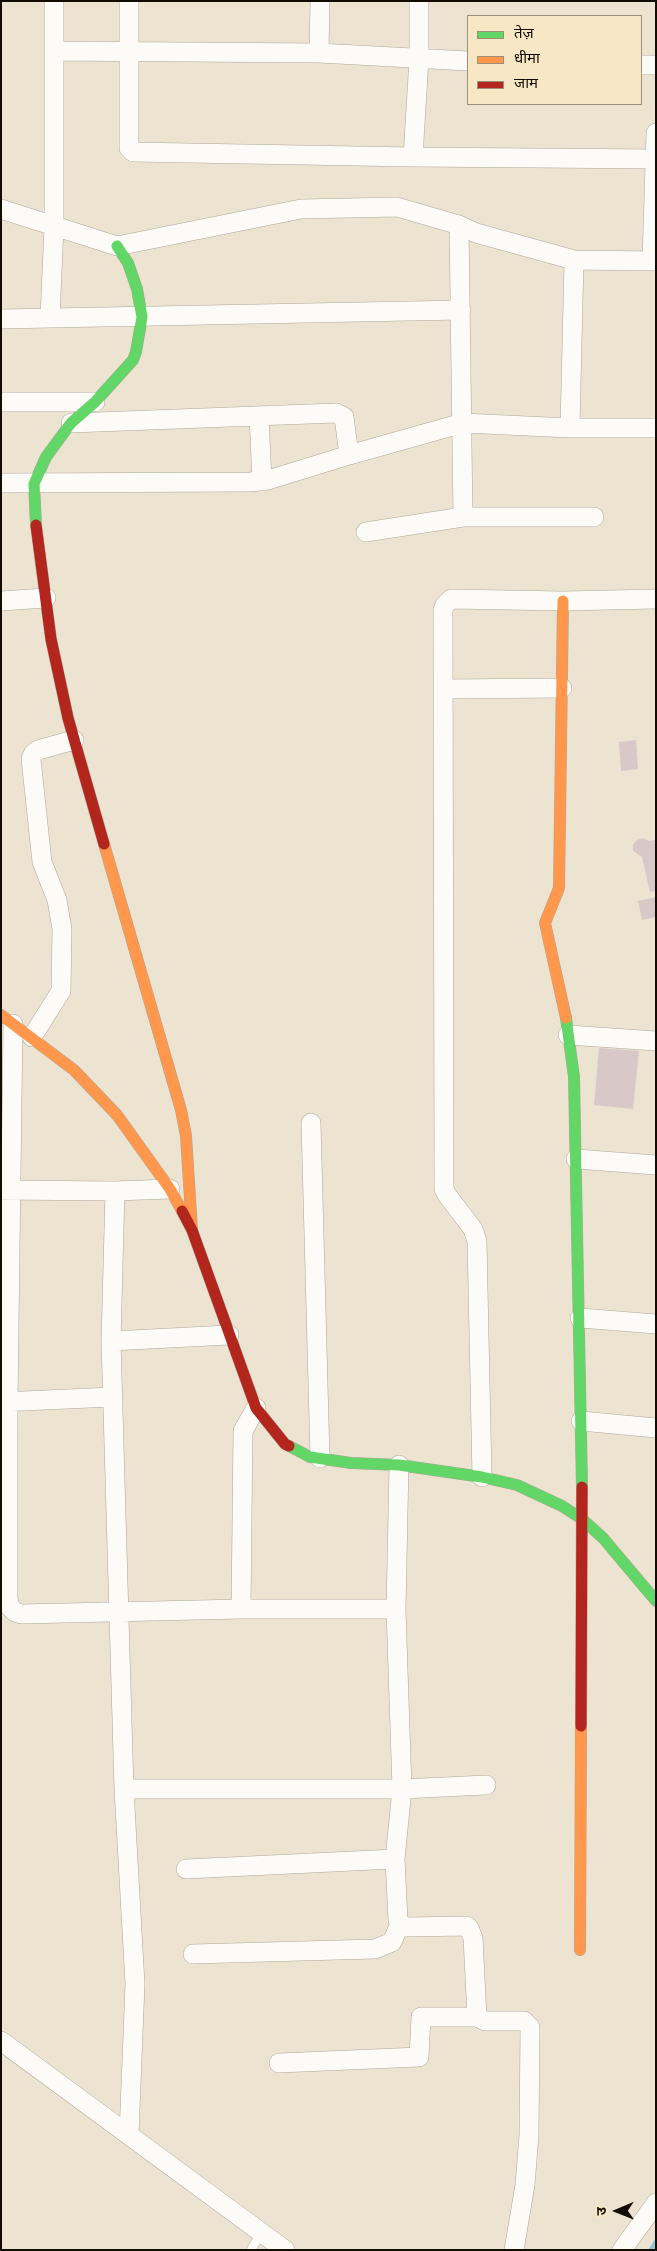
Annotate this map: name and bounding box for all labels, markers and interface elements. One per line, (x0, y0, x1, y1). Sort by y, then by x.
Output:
legend (467, 15, 642, 105)
text: तेज़ (514, 25, 534, 41)
text: धीमा (514, 50, 540, 66)
text: जाम (514, 75, 538, 91)
north arrow (592, 2186, 642, 2236)
text: उ (594, 2207, 609, 2216)

